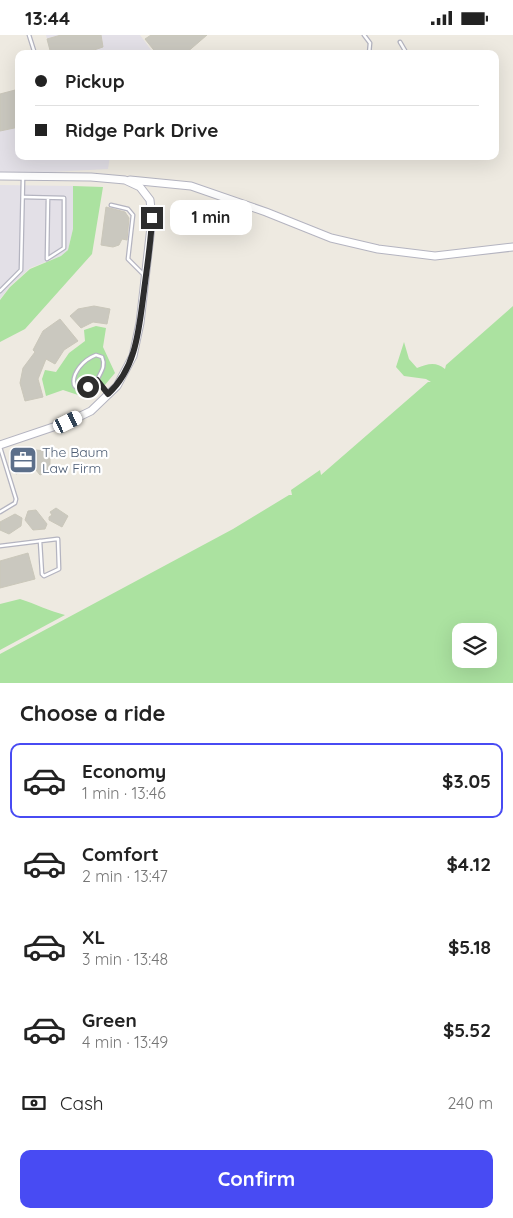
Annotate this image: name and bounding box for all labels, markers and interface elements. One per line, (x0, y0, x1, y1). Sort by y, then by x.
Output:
text: 13:44 (25, 6, 70, 30)
text: Pickup (65, 69, 125, 93)
text: Ridge Park Drive (65, 118, 219, 142)
callout: 1 min (170, 201, 252, 235)
route end (141, 207, 163, 229)
text: 1 min (192, 207, 230, 227)
route start (77, 376, 99, 398)
car (51, 409, 84, 435)
place label: The Baum Law Firm (42, 443, 108, 477)
office icon: The Baum Law Firm (8, 445, 38, 475)
map controls (452, 623, 497, 668)
button: layers (452, 623, 497, 668)
text: Choose a ride (20, 699, 165, 727)
icon: car (22, 758, 67, 803)
text: Economy (82, 759, 166, 783)
text: $3.05 (442, 769, 491, 793)
text: 1 min · 13:46 (82, 783, 166, 803)
icon: car (22, 841, 67, 886)
text: Comfort (82, 842, 159, 866)
text: $4.12 (447, 852, 491, 876)
text: 2 min · 13:47 (82, 866, 168, 886)
icon: car (22, 924, 67, 969)
text: XL (82, 925, 105, 949)
text: $5.18 (448, 935, 491, 959)
text: 3 min · 13:48 (82, 949, 168, 969)
icon: car (22, 1007, 67, 1052)
text: Green (82, 1008, 137, 1032)
text: $5.52 (443, 1018, 491, 1042)
text: 4 min · 13:49 (82, 1032, 168, 1052)
icon: cash (20, 1089, 48, 1117)
text: Cash (60, 1091, 104, 1115)
text: 240 m (447, 1093, 493, 1113)
button: Confirm (20, 1150, 493, 1208)

